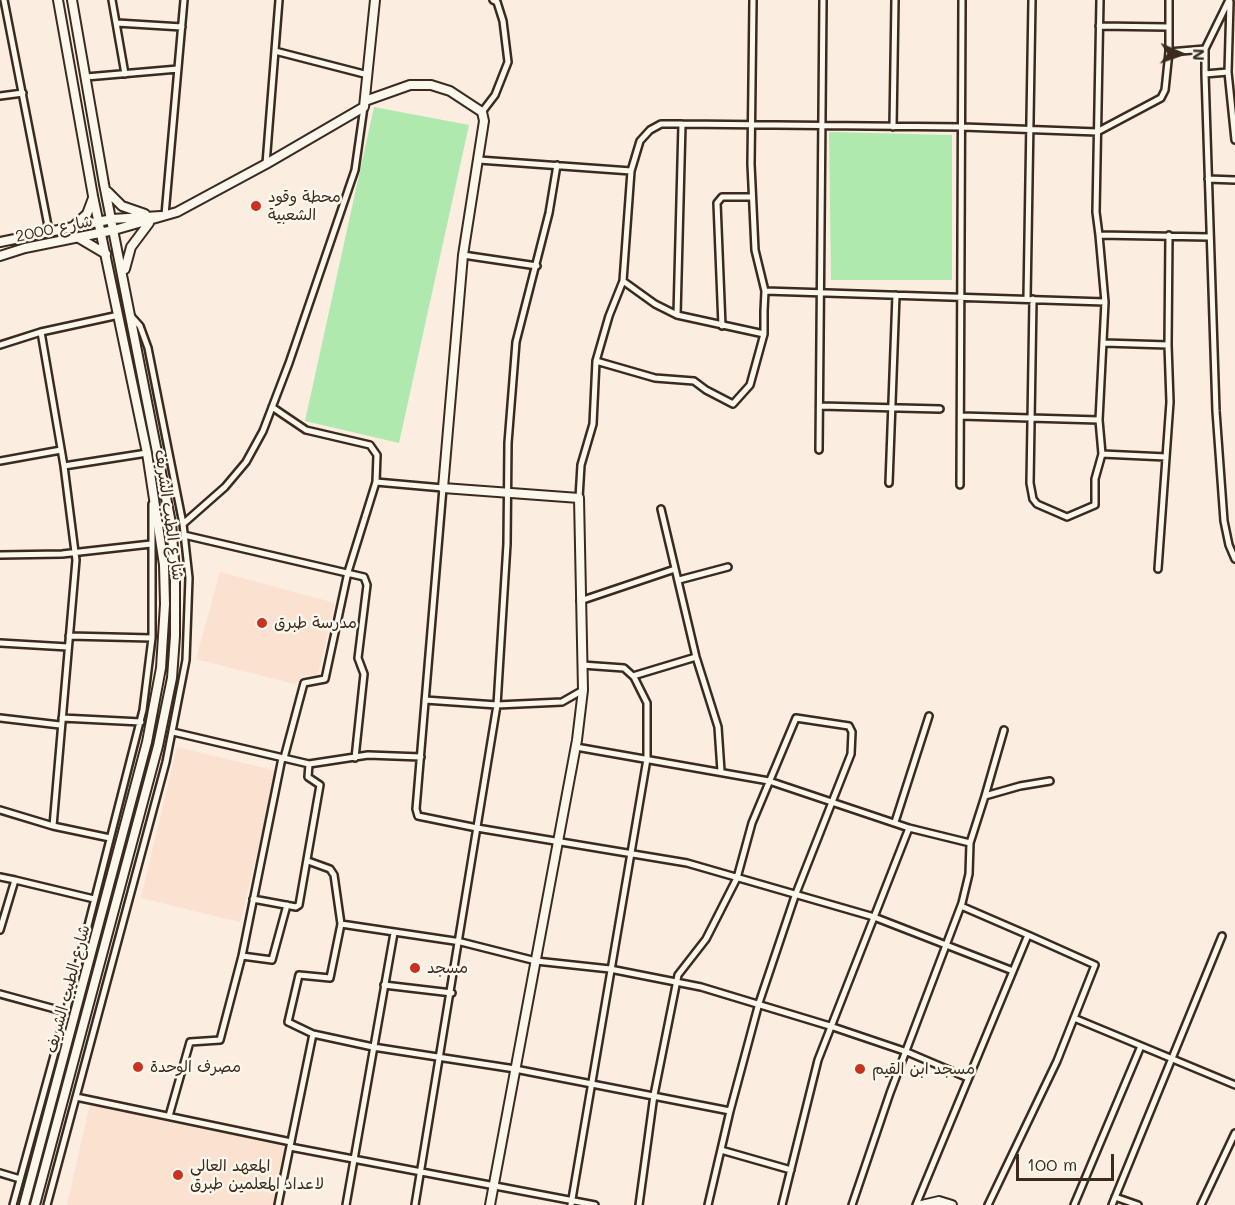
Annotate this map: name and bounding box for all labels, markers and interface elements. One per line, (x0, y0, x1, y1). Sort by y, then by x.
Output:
north arrow (1151, 24, 1211, 84)
text: N (1189, 48, 1210, 61)
place label: محطة وقود الشعبية (268, 187, 341, 225)
marker: محطة وقود الشعبية (249, 199, 263, 213)
street label: شارع 2000 (14, 211, 94, 247)
street label: شارع الطيب الشريف (150, 448, 188, 582)
place label: مدرسة طبرق (274, 613, 357, 633)
marker: مدرسة طبرق (255, 616, 269, 630)
street label: شارع الطيب الشريف (42, 923, 94, 1055)
place label: مسجد (427, 958, 468, 978)
marker: مسجد (408, 961, 422, 975)
place label: مصرف الوحدة (150, 1057, 241, 1077)
place label: مسجد ابن القيم (872, 1059, 975, 1079)
marker: مصرف الوحدة (131, 1060, 145, 1074)
marker: مسجد ابن القيم (853, 1062, 867, 1076)
scale bar (1019, 1142, 1116, 1180)
text: 100 m (1027, 1152, 1077, 1176)
place label: المعهد العالي لاعداد المعلمين طبرق (190, 1156, 324, 1194)
marker: المعهد العالي لاعداد المعلمين طبرق (171, 1168, 185, 1182)

